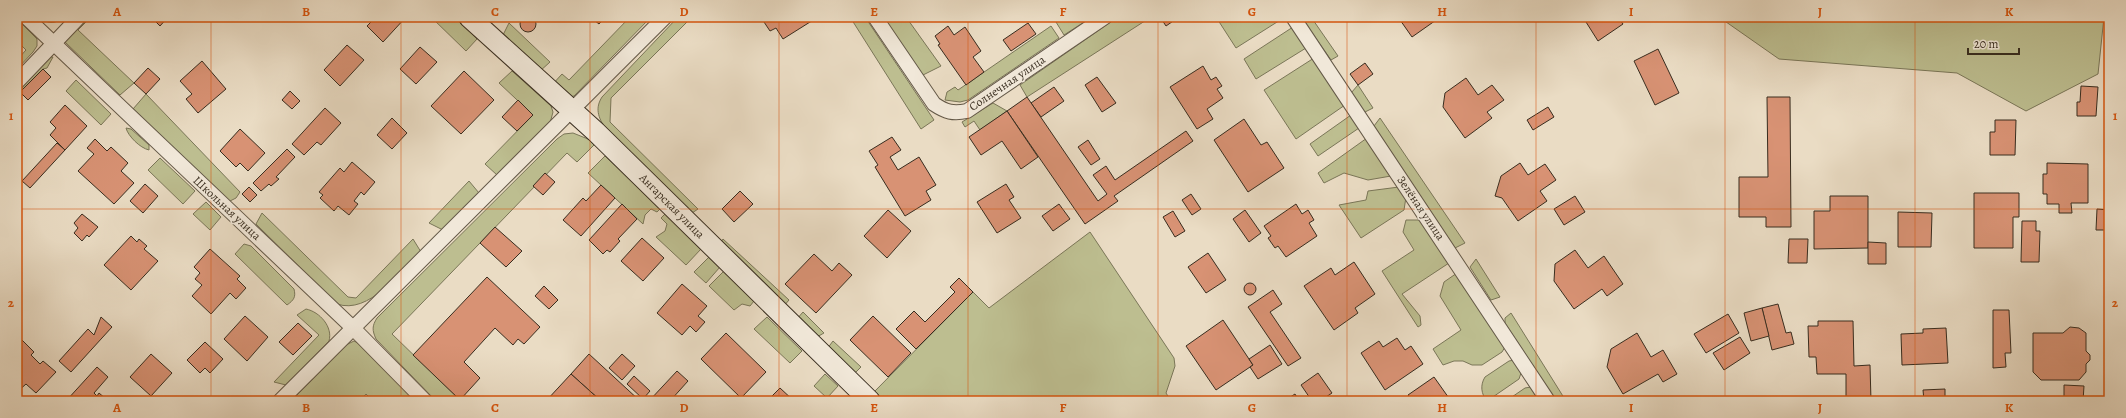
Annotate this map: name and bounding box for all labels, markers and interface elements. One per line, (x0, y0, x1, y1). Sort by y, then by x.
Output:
text: A (112, 3, 122, 20)
text: B (302, 3, 310, 20)
text: C (491, 3, 499, 20)
text: D (679, 3, 689, 20)
text: E (870, 3, 878, 20)
text: F (1060, 3, 1067, 20)
text: G (1248, 3, 1256, 20)
text: H (1437, 3, 1447, 20)
text: I (1629, 3, 1634, 20)
text: J (1818, 3, 1822, 20)
text: K (2005, 3, 2014, 20)
scale bar (1968, 30, 2019, 56)
text: 20 m (1974, 36, 1998, 52)
street label: Солнечная улица (966, 51, 1049, 114)
text: 1 (9, 107, 14, 124)
text: 1 (2113, 107, 2118, 124)
street label: Ангарская улица (635, 169, 708, 242)
street label: Школьная улица (190, 172, 265, 244)
street label: Зелёная улица (1394, 173, 1449, 244)
text: 2 (8, 294, 15, 311)
text: 2 (2112, 294, 2119, 311)
text: A (112, 399, 122, 416)
text: B (302, 399, 310, 416)
text: C (491, 399, 499, 416)
text: D (679, 399, 689, 416)
text: E (870, 399, 878, 416)
text: F (1060, 399, 1067, 416)
text: G (1248, 399, 1256, 416)
text: H (1437, 399, 1447, 416)
text: I (1629, 399, 1634, 416)
text: J (1818, 399, 1822, 416)
text: K (2005, 399, 2014, 416)

